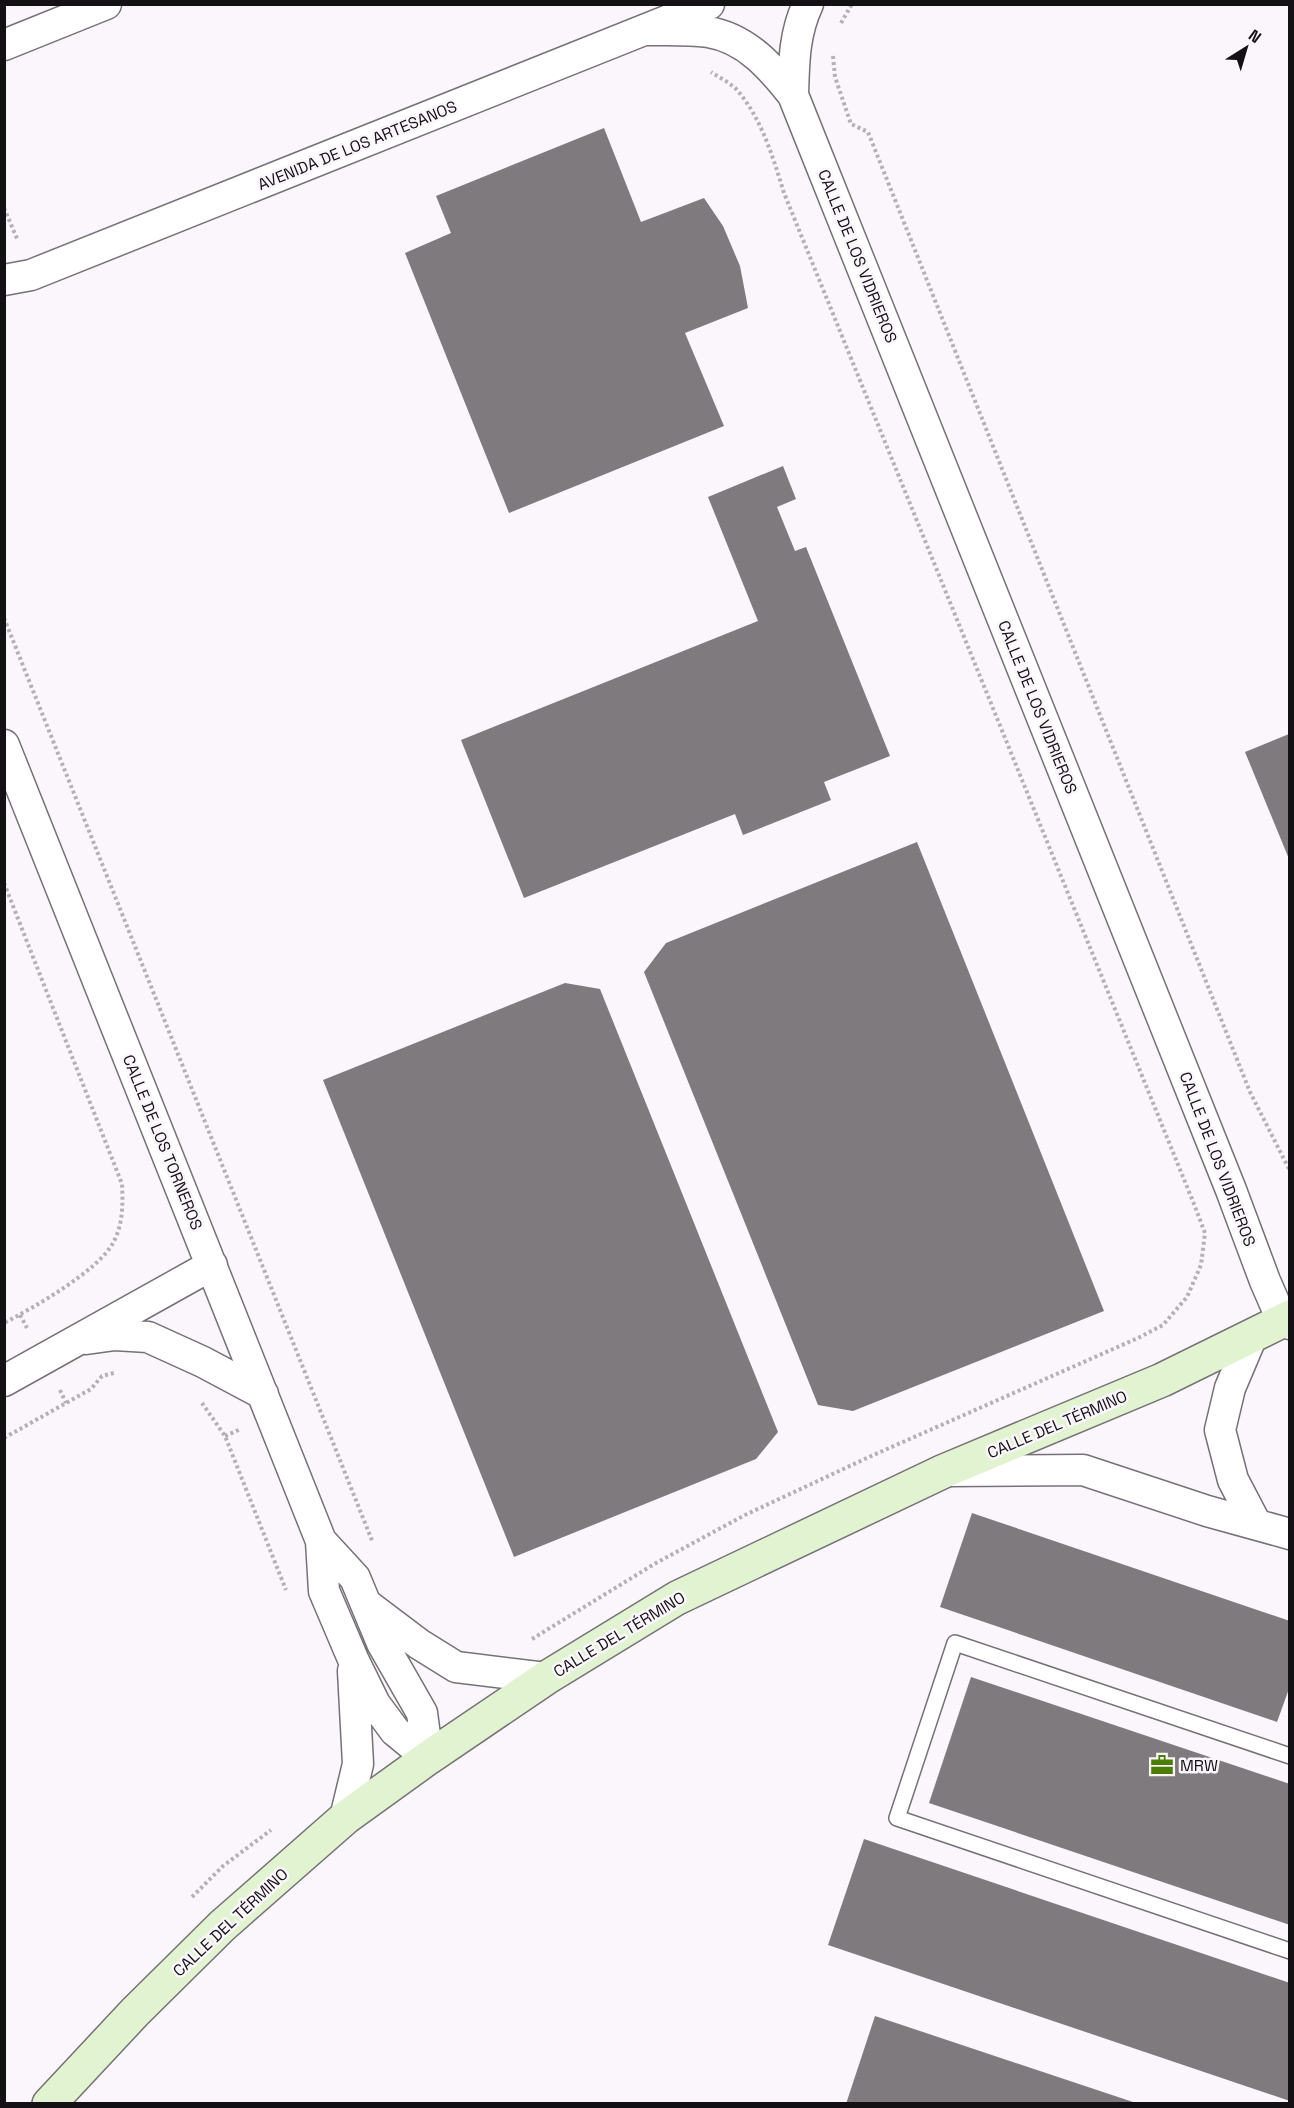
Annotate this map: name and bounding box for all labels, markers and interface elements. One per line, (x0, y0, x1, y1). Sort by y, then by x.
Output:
north arrow (1216, 18, 1276, 78)
text: N (1244, 25, 1265, 48)
street label: AVENIDA DE LOS ARTESANOS (254, 96, 460, 195)
street label: CALLE DE LOS VIDRIEROS (813, 166, 902, 346)
street label: CALLE DE LOS VIDRIEROS (993, 617, 1082, 797)
street label: CALLE DE LOS TORNEROS (118, 1051, 207, 1233)
street label: CALLE DE LOS VIDRIEROS (1175, 1069, 1261, 1250)
street label: CALLE DEL TÉRMINO (984, 1385, 1130, 1463)
street label: CALLE DEL TÉRMINO (550, 1587, 689, 1682)
office icon: MRW (1149, 1752, 1175, 1778)
place label: MRW (1180, 1755, 1218, 1776)
street label: CALLE DEL TÉRMINO (168, 1864, 292, 1981)

